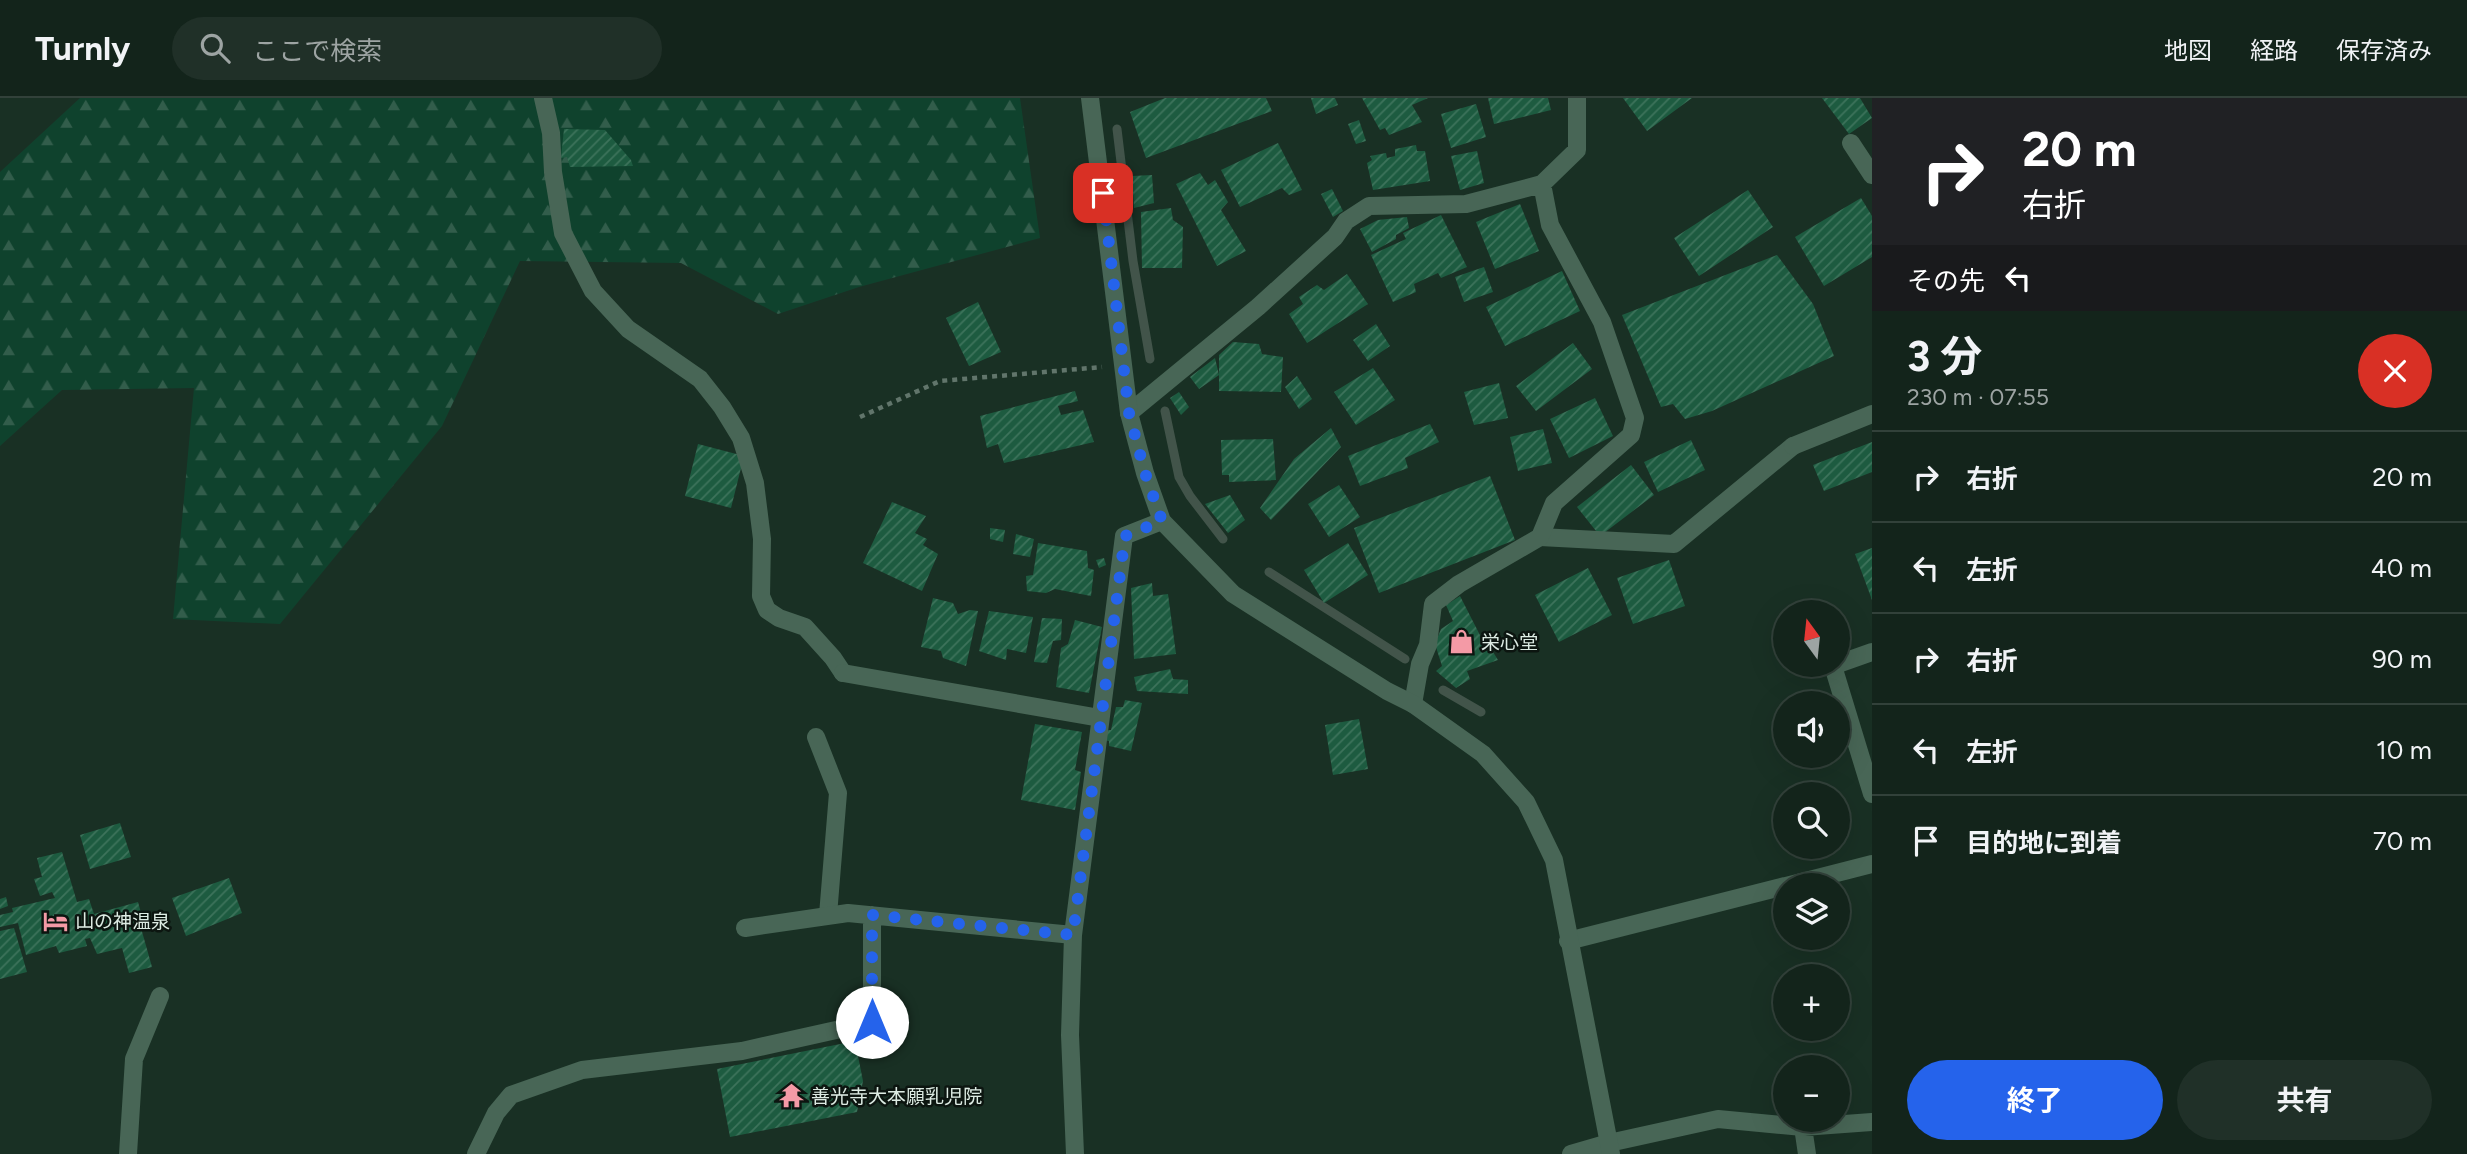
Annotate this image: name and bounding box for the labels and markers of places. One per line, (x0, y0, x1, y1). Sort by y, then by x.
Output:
pin (1073, 163, 1133, 223)
shop icon: 栄心堂 (1447, 628, 1475, 656)
place label: 栄心堂 (1481, 631, 1538, 654)
hotel icon: 山の神温泉 (41, 907, 69, 935)
place label: 山の神温泉 (75, 910, 170, 933)
temple icon: 善光寺大本願乳児院 (777, 1082, 805, 1110)
place label: 善光寺大本願乳児院 (811, 1085, 982, 1108)

